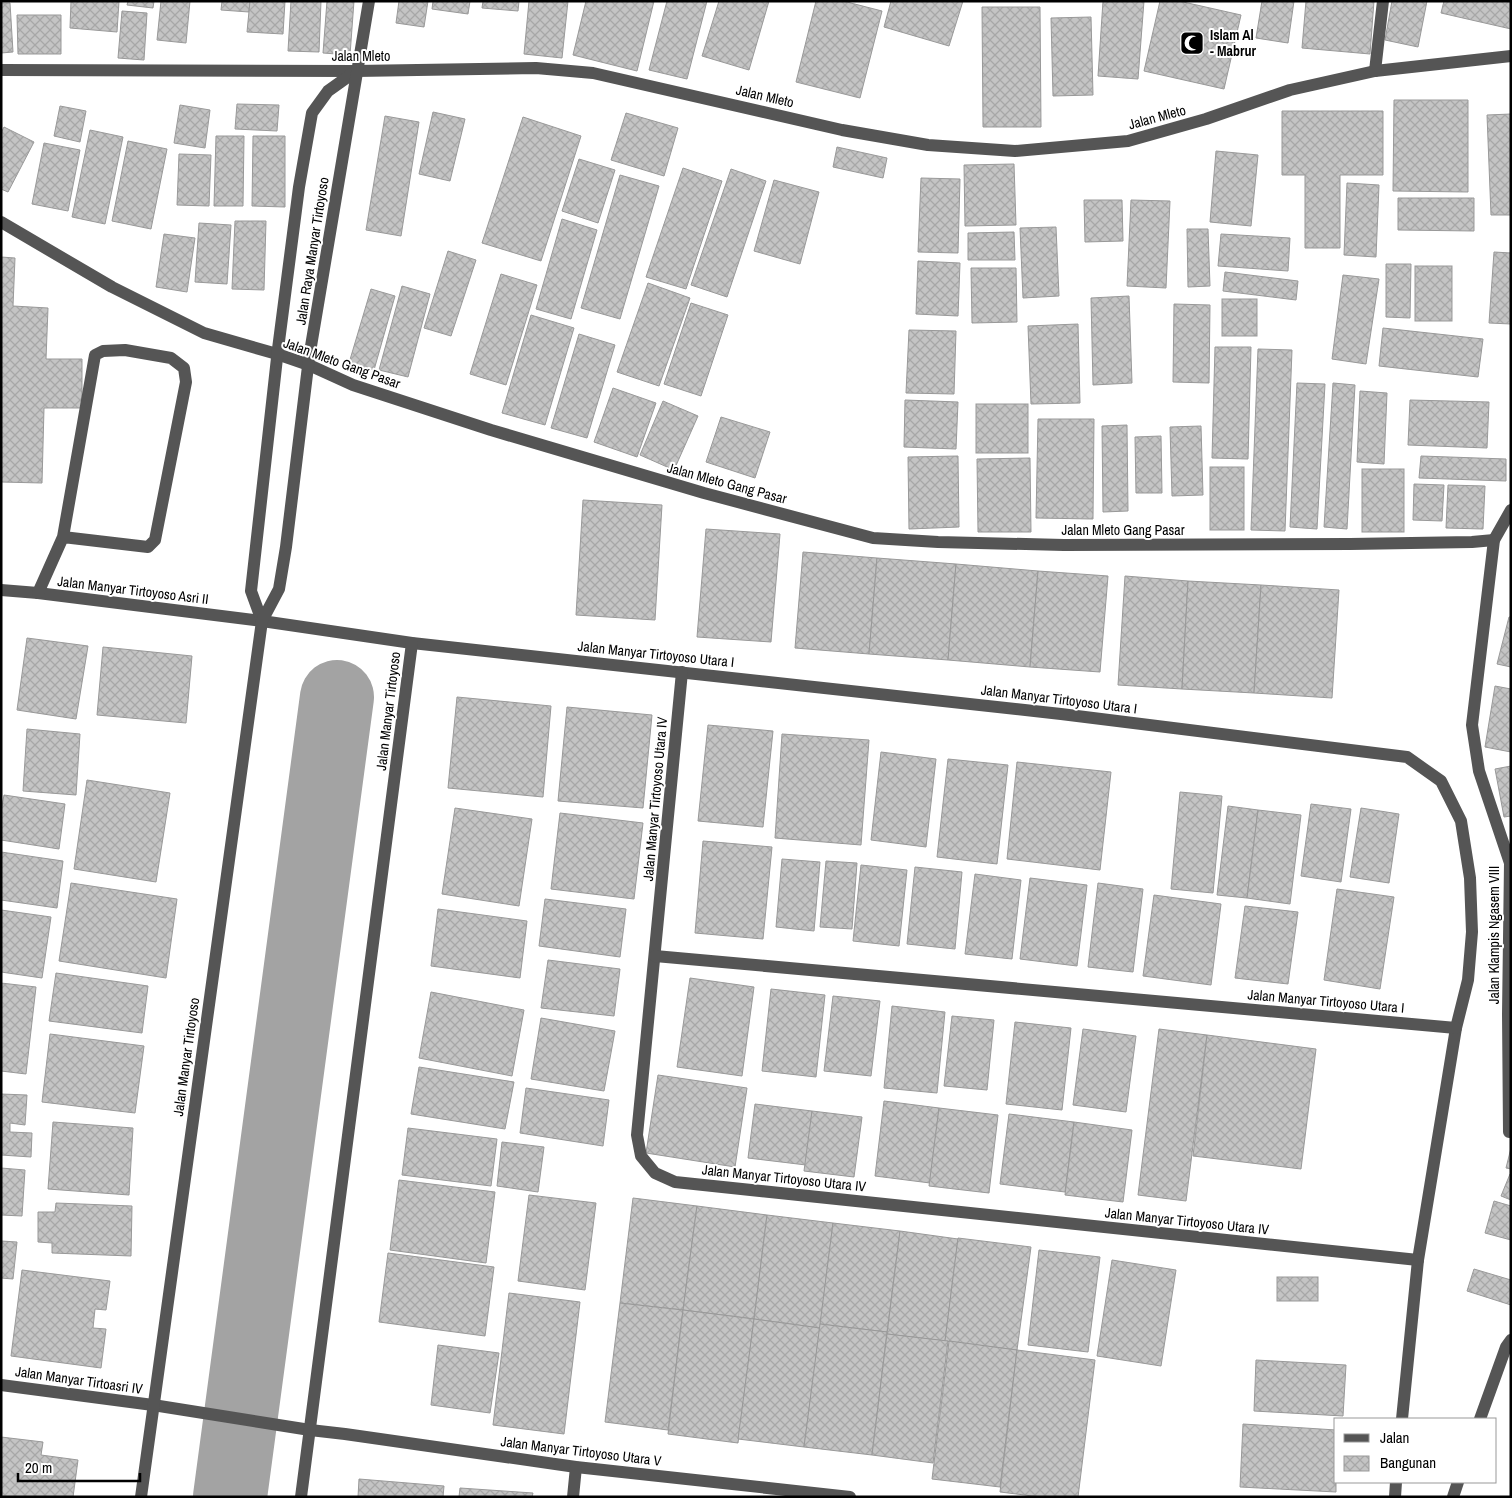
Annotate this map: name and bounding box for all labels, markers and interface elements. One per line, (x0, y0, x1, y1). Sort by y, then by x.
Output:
place label: Islam Al - Mabrur (1210, 26, 1256, 60)
mosque icon: Islam Al - Mabrur (1179, 30, 1205, 56)
street label: Jalan Mleto (332, 47, 390, 65)
street label: Jalan Mleto (734, 81, 796, 111)
street label: Jalan Mleto (1126, 101, 1188, 133)
street label: Jalan Raya Manyar Tirtoyoso (291, 176, 333, 326)
street label: Jalan Mleto Gang Pasar (281, 333, 403, 393)
street label: Jalan Mleto Gang Pasar (665, 458, 789, 508)
street label: Jalan Mleto Gang Pasar (1061, 521, 1185, 539)
street label: Jalan Manyar Tirtoyoso Asri II (56, 572, 210, 608)
street label: Jalan Manyar Tirtoyoso Utara I (577, 637, 735, 671)
street label: Jalan Manyar Tirtoyoso (372, 651, 404, 771)
street label: Jalan Manyar Tirtoyoso Utara I (980, 680, 1138, 718)
street label: Jalan Manyar Tirtoyoso Utara IV (639, 716, 671, 882)
street label: Jalan Klampis Ngasem VIII (1485, 866, 1503, 1004)
street label: Jalan Manyar Tirtoyoso Utara I (1247, 985, 1405, 1017)
street label: Jalan Manyar Tirtoyoso (169, 997, 203, 1117)
street label: Jalan Manyar Tirtoyoso Utara IV (701, 1160, 867, 1196)
street label: Jalan Manyar Tirtoyoso Utara IV (1104, 1203, 1270, 1239)
street label: Jalan Manyar Tirtoasri IV (14, 1362, 144, 1398)
legend (1334, 1418, 1497, 1483)
text: Jalan (1380, 1427, 1409, 1448)
street label: Jalan Manyar Tirtoyoso Utara V (500, 1432, 663, 1470)
scale bar (18, 1450, 140, 1482)
text: Bangunan (1380, 1452, 1436, 1473)
text: 20 m (25, 1457, 52, 1478)

